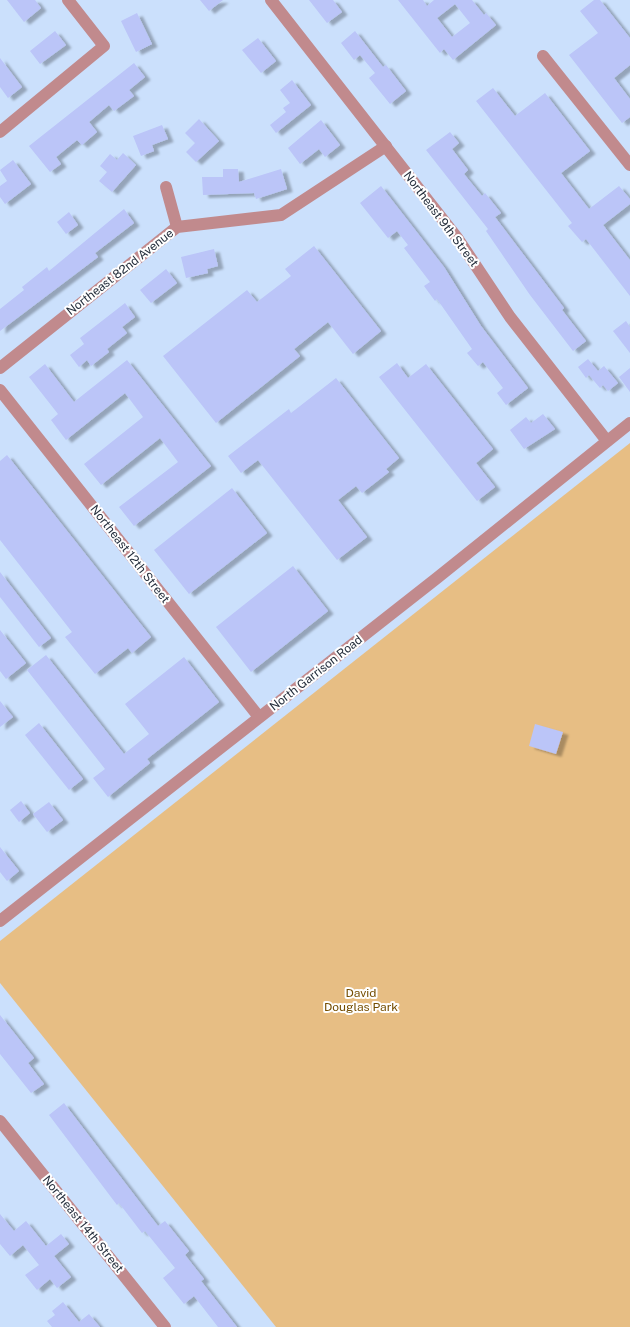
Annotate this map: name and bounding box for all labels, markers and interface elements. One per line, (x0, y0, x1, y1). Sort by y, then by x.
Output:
street label: Northeast 9th Street (401, 169, 482, 270)
street label: Northeast 82nd Avenue (64, 226, 176, 318)
street label: Northeast 12th Street (87, 502, 173, 606)
street label: North Garrison Road (267, 632, 365, 714)
park label: David Douglas Park (324, 986, 398, 1014)
street label: Northeast 14th Street (40, 1173, 127, 1276)

